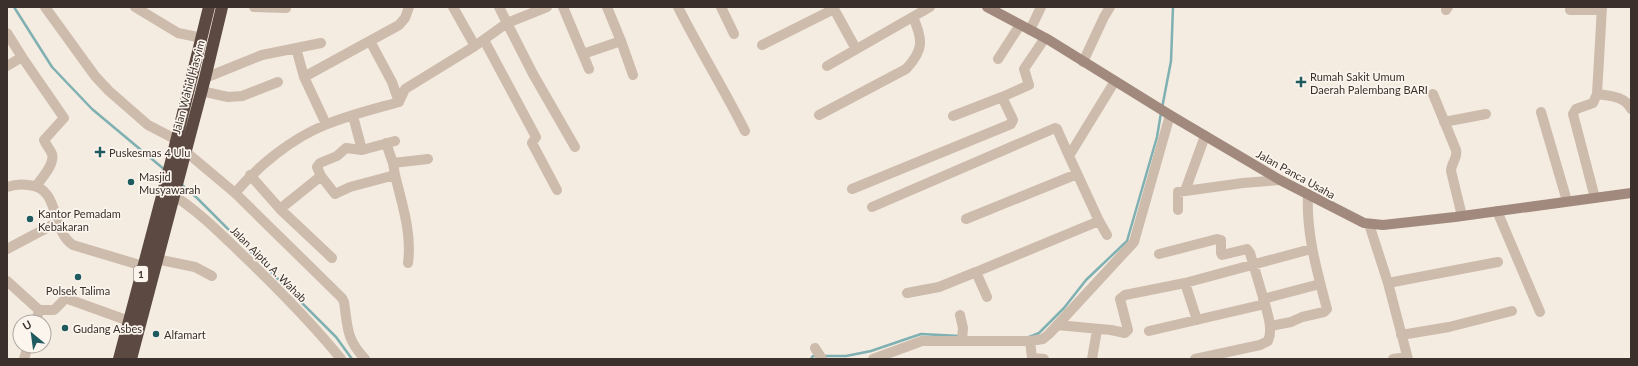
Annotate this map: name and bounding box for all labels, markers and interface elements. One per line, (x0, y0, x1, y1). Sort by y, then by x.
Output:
street label: Jalan Wahid Hasyim (169, 39, 207, 135)
place label: Rumah Sakit Umum Daerah Palembang BARI (1310, 70, 1428, 96)
marker: Rumah Sakit Umum Daerah Palembang BARI (1295, 76, 1307, 88)
marker: Puskesmas 4 Ulu (94, 146, 106, 158)
place label: Puskesmas 4 Ulu (109, 146, 190, 159)
street label: Jalan Panca Usaha (1254, 147, 1338, 201)
place label: Masjid Musyawarah (139, 170, 200, 196)
marker: Masjid Musyawarah (126, 177, 136, 187)
place label: Kantor Pemadam Kebakaran (38, 207, 121, 233)
marker: Kantor Pemadam Kebakaran (25, 214, 35, 224)
street label: Jalan Aiptu A. Wahab (228, 223, 310, 305)
road number: 1 (134, 266, 148, 282)
marker: Polsek Talima (73, 272, 83, 282)
place label: Polsek Talima (46, 284, 110, 297)
north arrow (12, 314, 52, 354)
text: U (20, 317, 34, 332)
place label: Gudang Asbes (73, 322, 142, 335)
marker: Gudang Asbes (60, 323, 70, 333)
place label: Alfamart (164, 328, 206, 341)
marker: Alfamart (151, 329, 161, 339)

